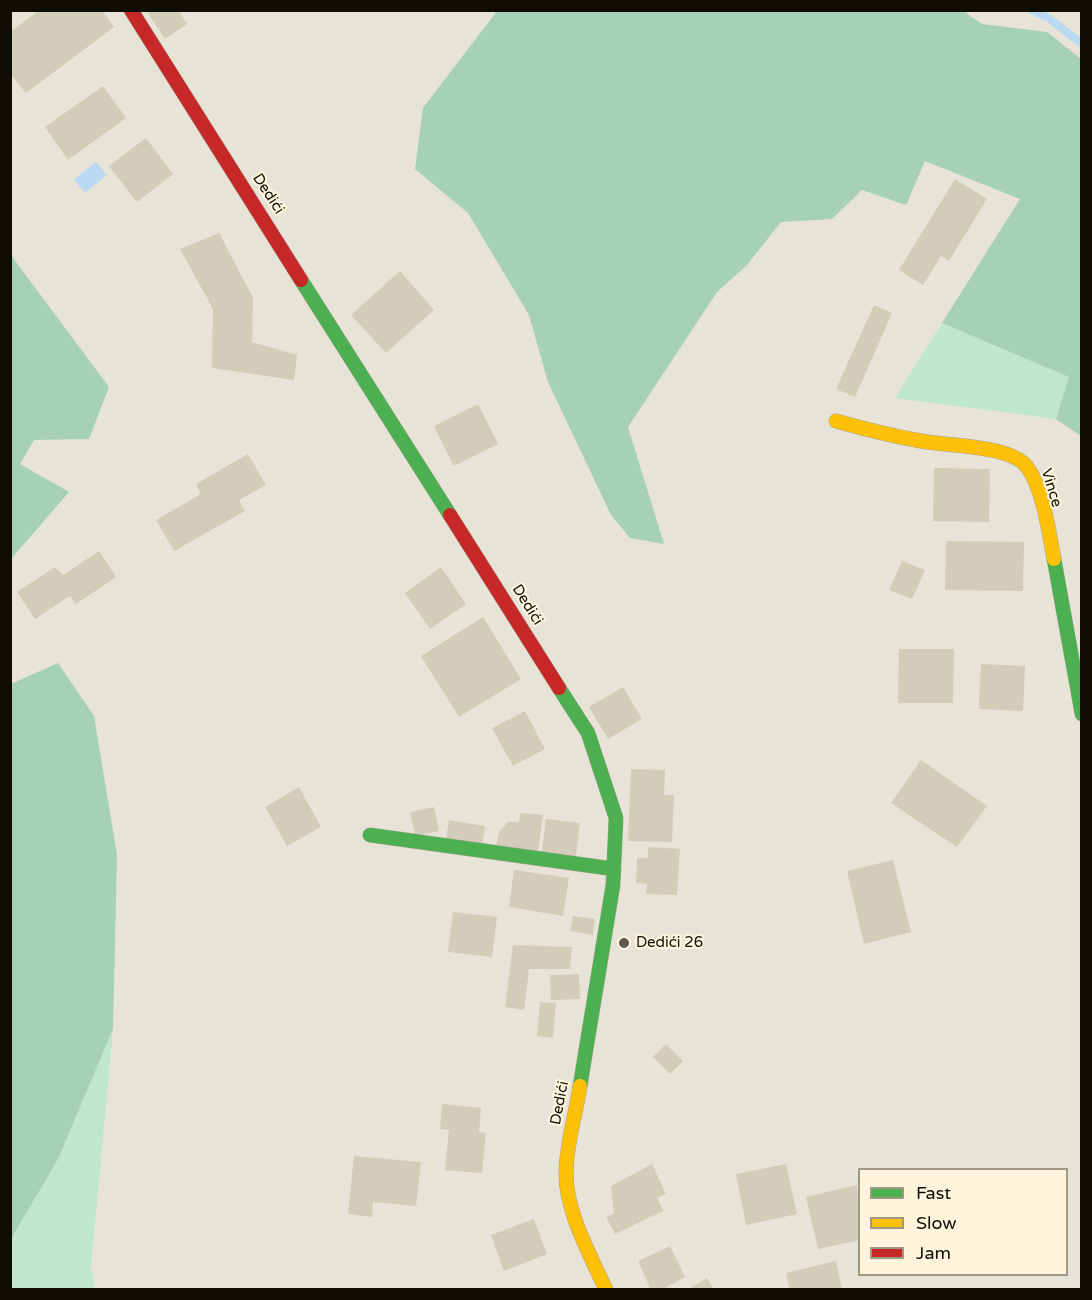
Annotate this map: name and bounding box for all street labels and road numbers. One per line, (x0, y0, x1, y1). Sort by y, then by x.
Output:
street label: Dedići (248, 170, 288, 218)
street label: Vince (1037, 466, 1065, 510)
street label: Dedići (508, 581, 546, 629)
street label: Dedići (547, 1079, 573, 1127)

